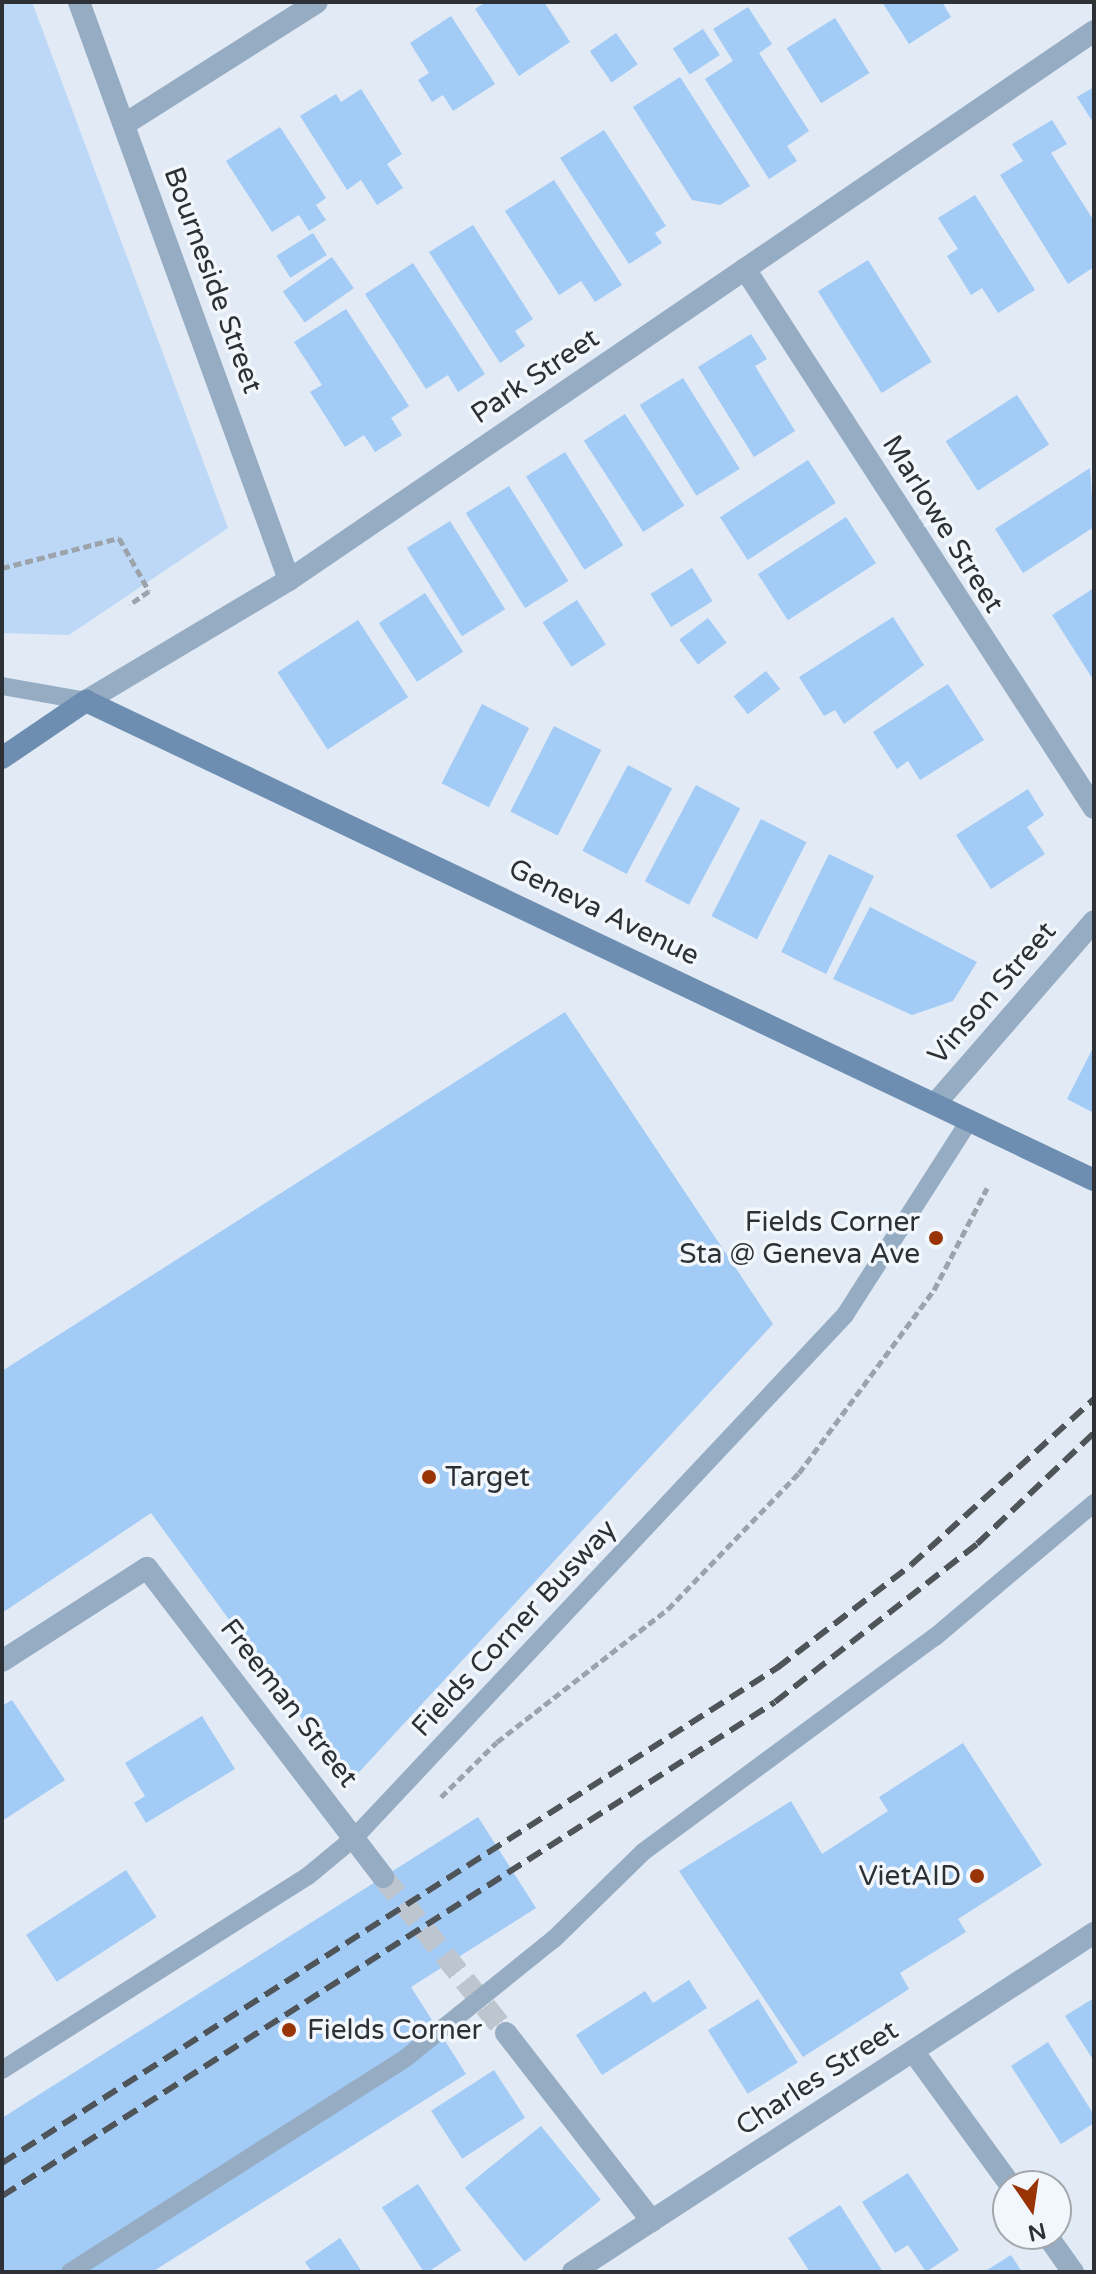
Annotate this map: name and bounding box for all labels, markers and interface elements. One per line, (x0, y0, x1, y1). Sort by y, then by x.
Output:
street label: Bourneside Street (156, 162, 270, 398)
street label: Park Street (465, 321, 605, 431)
street label: Marlowe Street (875, 429, 1011, 619)
street label: Geneva Avenue (503, 851, 705, 973)
street label: Vinson Street (921, 915, 1063, 1071)
place label: Fields Corner Sta @ Geneva Ave (679, 1205, 920, 1271)
marker: Fields Corner Sta @ Geneva Ave (927, 1229, 945, 1247)
place label: Target (445, 1460, 530, 1494)
marker: Target (420, 1468, 438, 1486)
street label: Fields Corner Busway (405, 1512, 623, 1744)
street label: Freeman Street (213, 1612, 365, 1794)
place label: VietAID (858, 1859, 961, 1893)
marker: VietAID (968, 1867, 986, 1885)
place label: Fields Corner (307, 2013, 482, 2047)
street label: Charles Street (730, 2013, 904, 2143)
marker: Fields Corner (278, 2019, 300, 2041)
north arrow (992, 2170, 1072, 2250)
text: N (1025, 2217, 1048, 2246)

